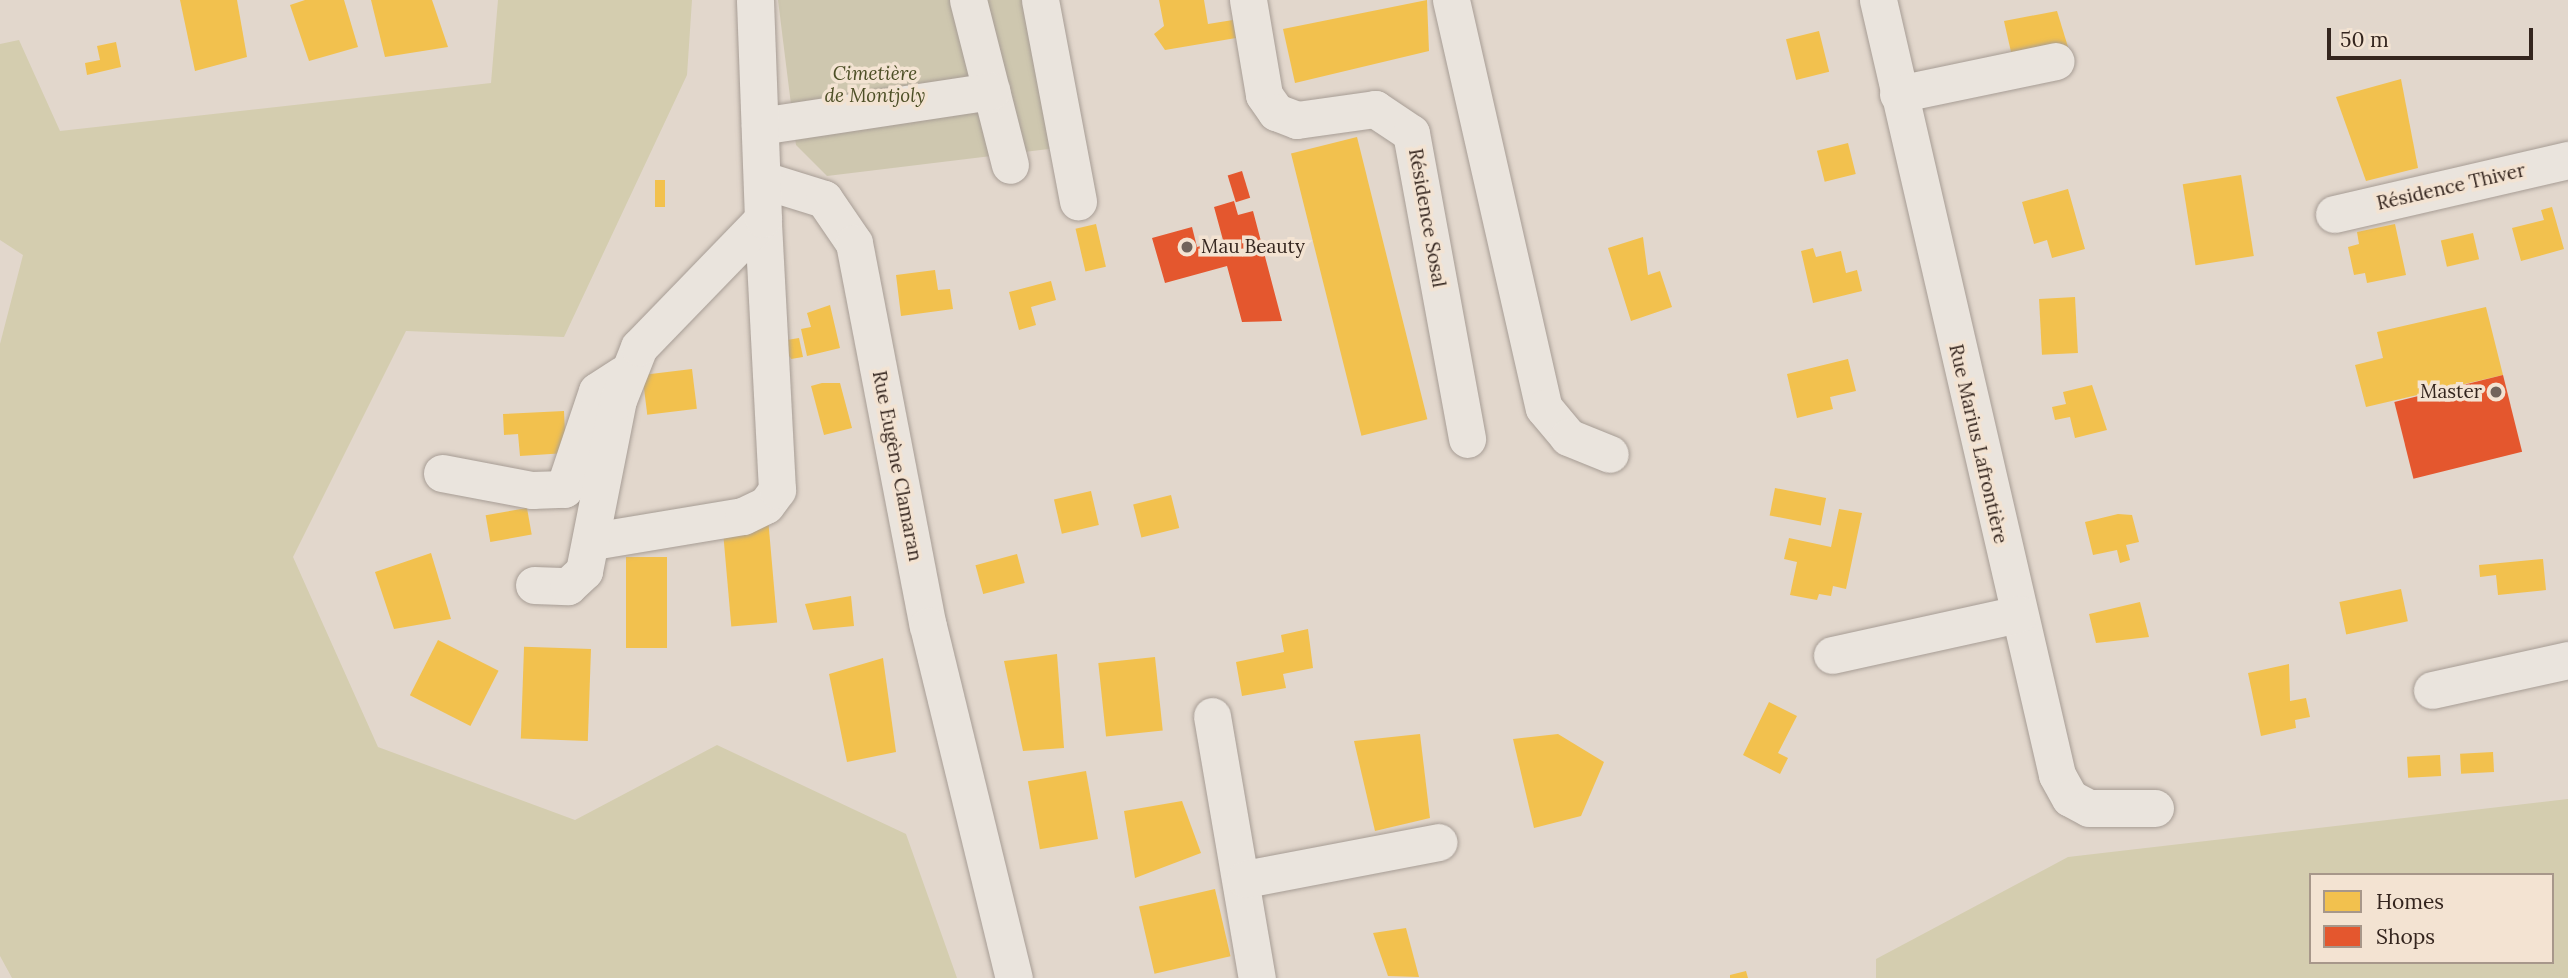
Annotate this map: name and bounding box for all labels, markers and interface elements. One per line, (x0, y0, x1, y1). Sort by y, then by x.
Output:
scale bar (2330, 14, 2536, 58)
text: 50 m (2340, 26, 2389, 53)
park label: Cimetière de Montjoly (825, 63, 925, 107)
street label: Résidence Sosal (1404, 147, 1450, 289)
street label: Résidence Thiver (2375, 159, 2527, 215)
place label: Mau Beauty (1201, 236, 1305, 258)
marker: Mau Beauty (1179, 239, 1195, 255)
street label: Rue Marius Lafrontière (1944, 342, 2012, 546)
street label: Rue Eugène Clamaran (867, 369, 927, 563)
place label: Master (2420, 381, 2482, 403)
marker: Master (2488, 384, 2504, 400)
legend (2309, 873, 2554, 964)
text: Homes (2376, 888, 2444, 915)
text: Shops (2376, 923, 2435, 950)

